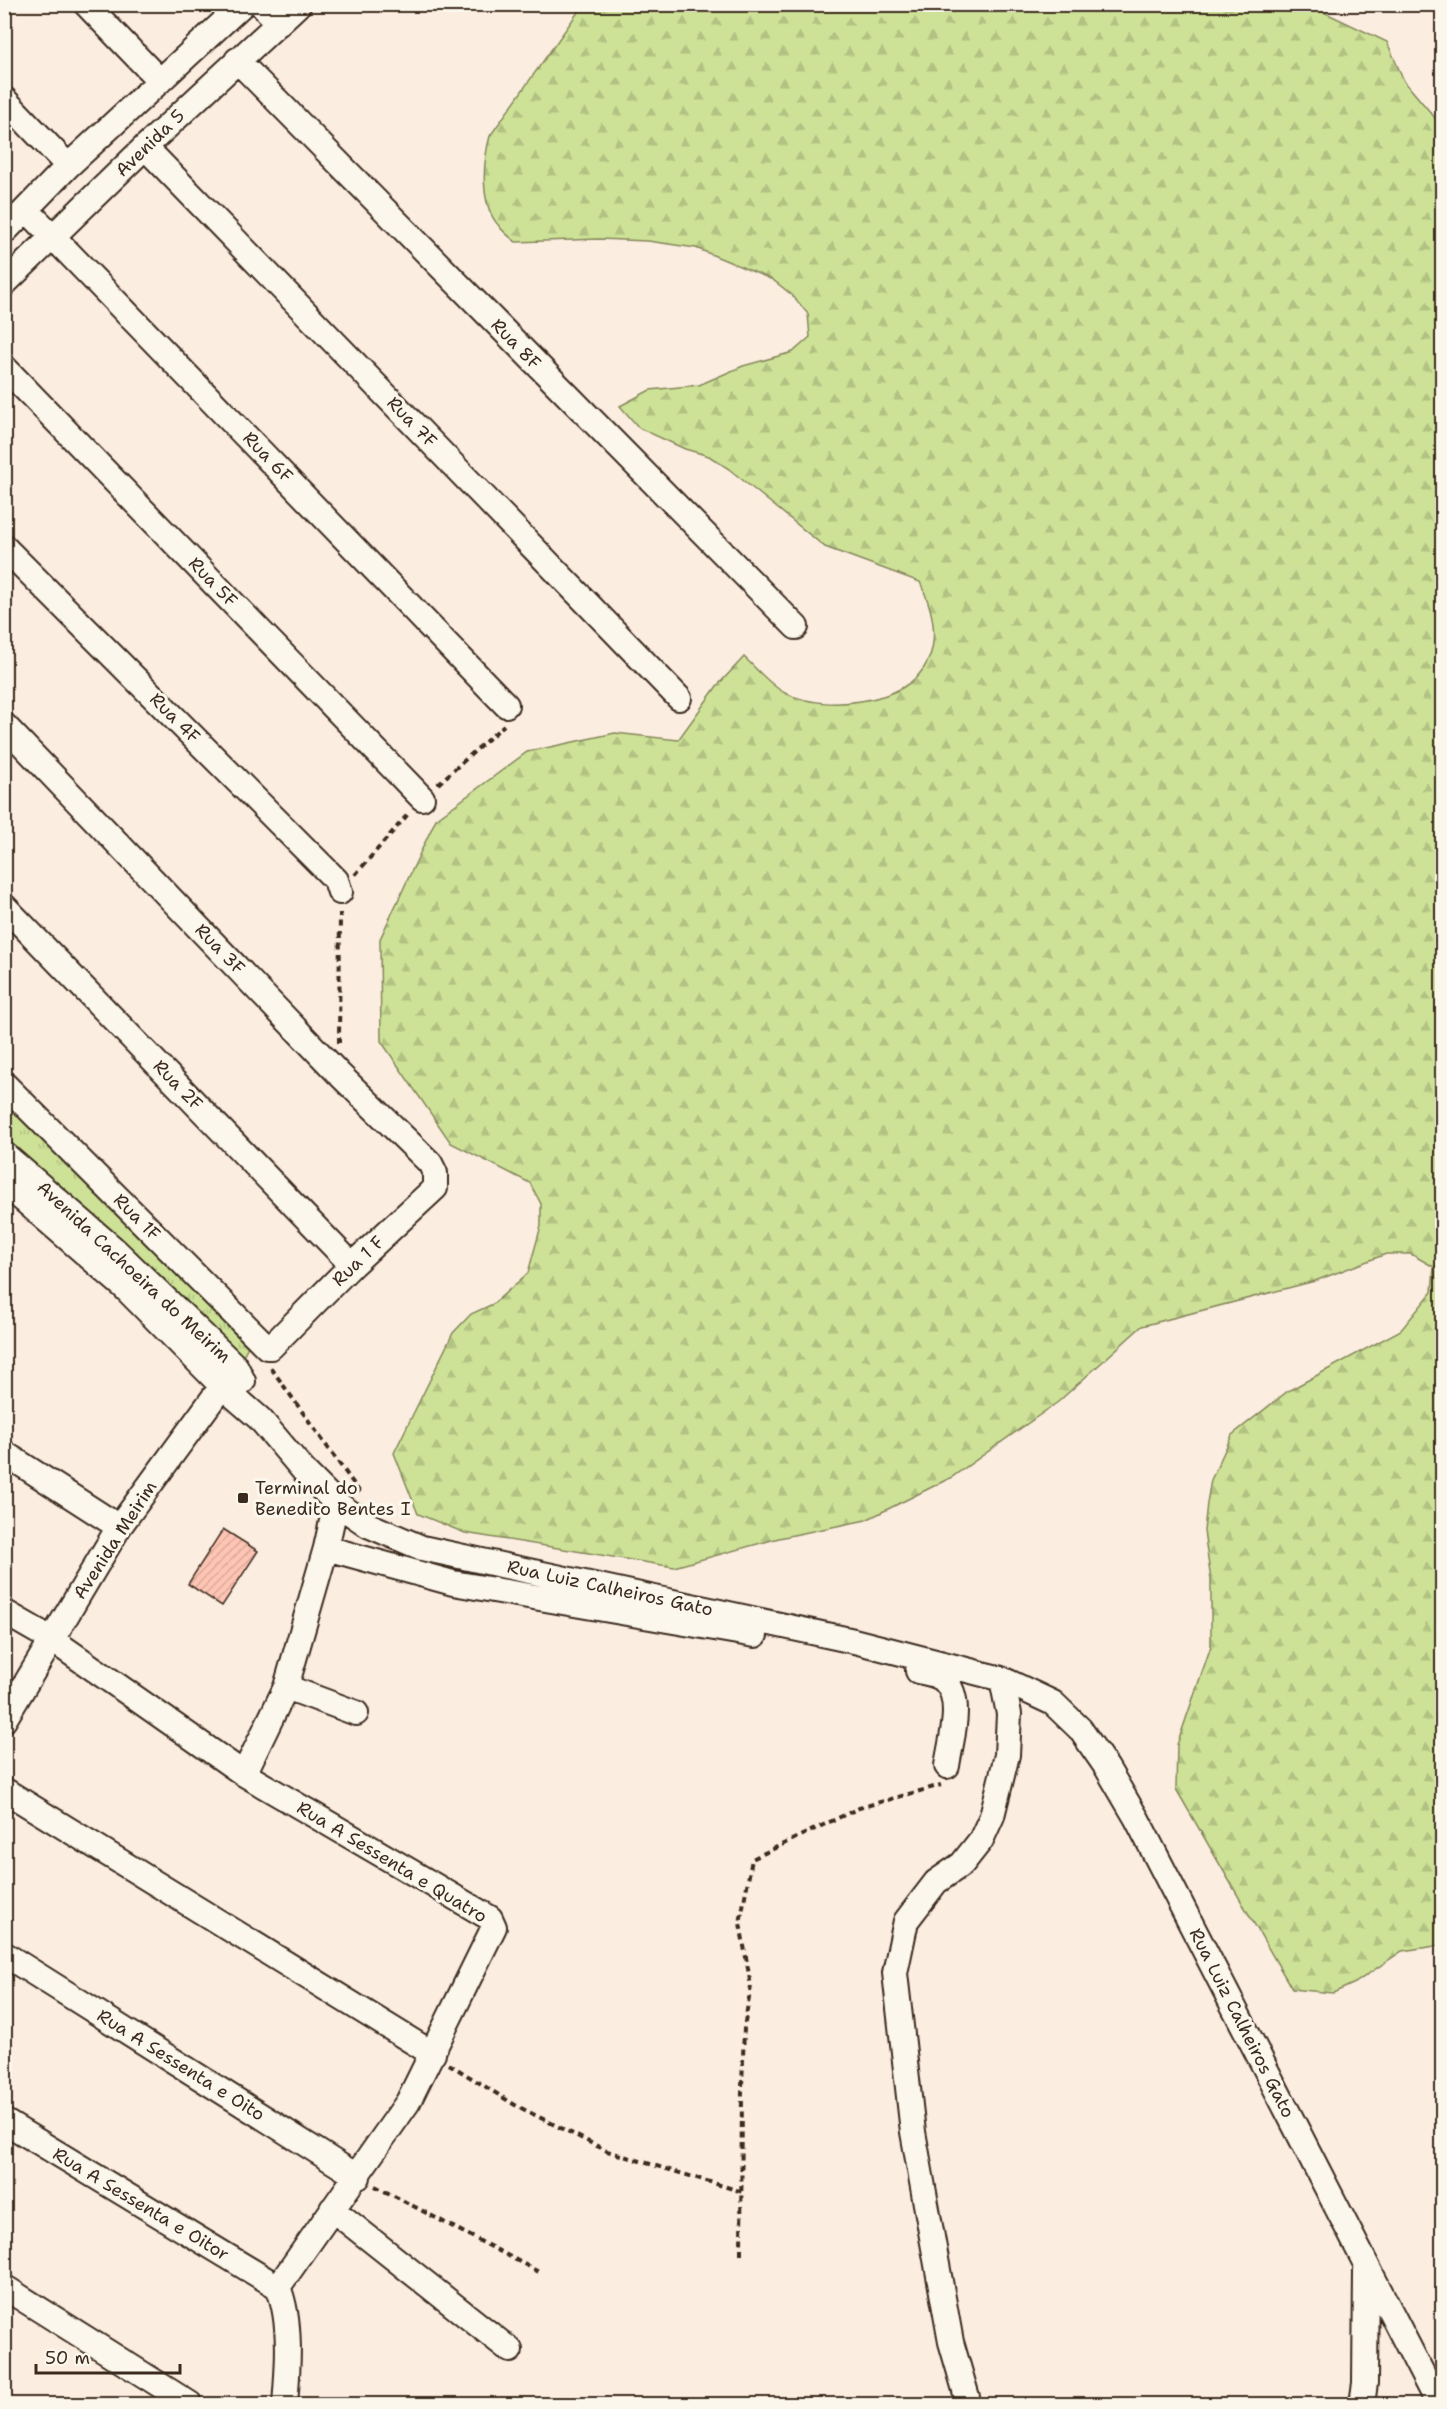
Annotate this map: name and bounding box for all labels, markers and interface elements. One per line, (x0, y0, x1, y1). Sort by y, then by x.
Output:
street label: Avenida 5 (110, 104, 190, 182)
street label: Rua 8F (486, 313, 546, 375)
street label: Rua 7F (382, 391, 442, 453)
street label: Rua 6F (238, 426, 298, 488)
street label: Rua 5F (183, 552, 243, 612)
street label: Rua 4F (144, 687, 206, 749)
street label: Rua 3F (190, 918, 250, 980)
street label: Rua 2F (148, 1054, 208, 1116)
street label: Avenida Cachoeira do Meirim (32, 1176, 236, 1368)
street label: Rua 1F (108, 1188, 166, 1246)
street label: Rua 1 F (327, 1230, 389, 1292)
street label: Avenida Meirim (68, 1476, 162, 1604)
place label: Terminal do Benedito Bentes I (255, 1476, 411, 1521)
marker: Terminal do Benedito Bentes I (236, 1491, 250, 1505)
street label: Rua Luiz Calheiros Gato (505, 1554, 715, 1622)
street label: Rua A Sessenta e Quatro (292, 1796, 492, 1928)
street label: Rua Luiz Calheiros Gato (1184, 1924, 1300, 2122)
street label: Rua A Sessenta e Oito (93, 2004, 269, 2126)
street label: Rua A Sessenta e Oitor (48, 2142, 234, 2266)
scale bar (36, 2337, 180, 2375)
text: 50 m (45, 2346, 90, 2370)

